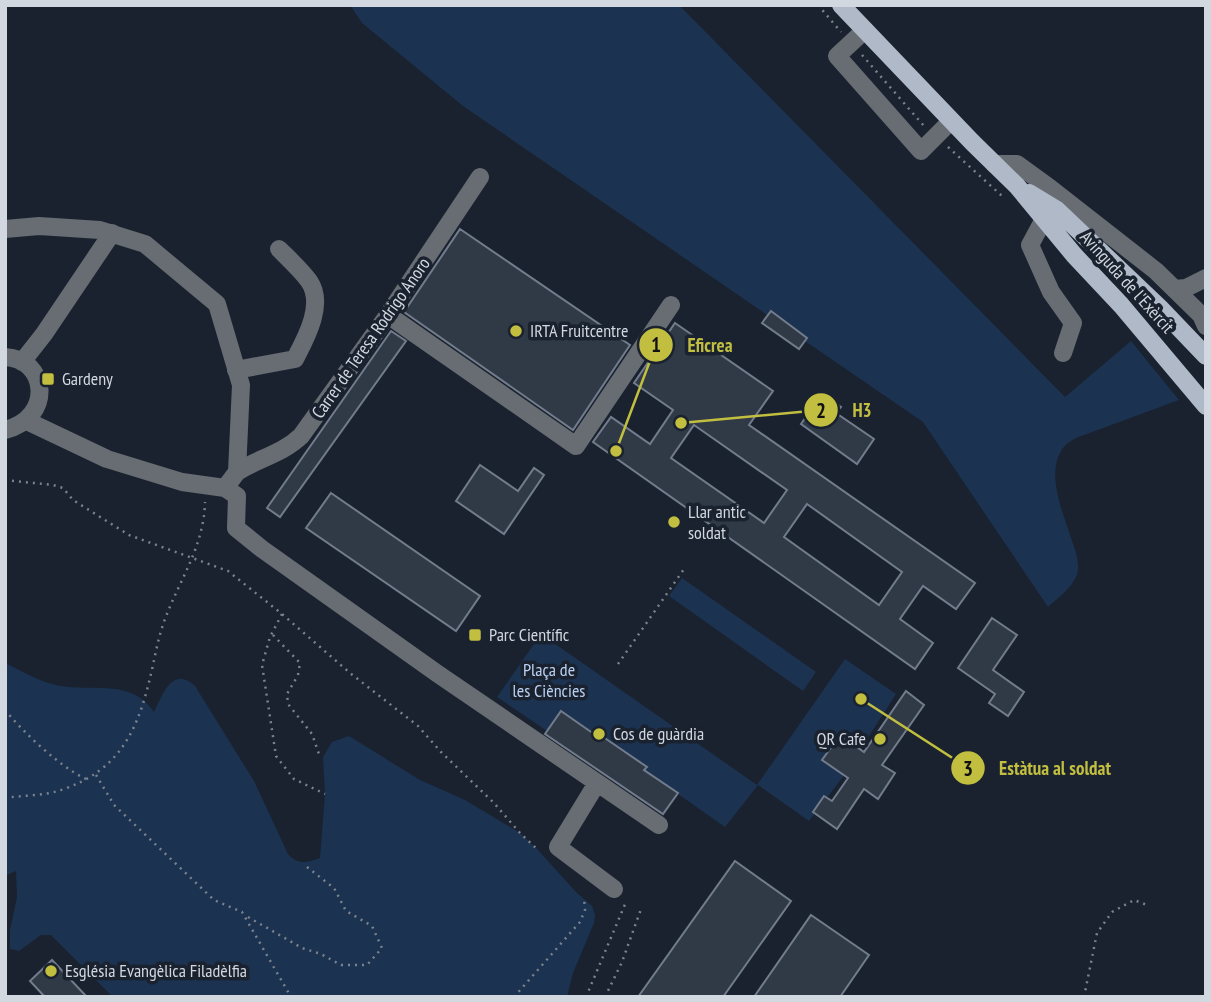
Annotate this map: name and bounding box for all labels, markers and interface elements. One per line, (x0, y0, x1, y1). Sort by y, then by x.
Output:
street label: Avinguda de l'Exèrcit (1075, 226, 1179, 338)
street label: Carrer de Teresa Rodrigo Anoro (306, 253, 435, 423)
place label: IRTA Fruitcentre (530, 319, 628, 342)
marker: IRTA Fruitcentre (508, 323, 524, 339)
callout: Eficrea (638, 325, 746, 365)
text: 1 (651, 331, 661, 358)
text: Eficrea (687, 333, 733, 357)
place label: Gardeny (62, 367, 113, 390)
marker: Gardeny (40, 371, 56, 387)
callout: H3 (804, 390, 886, 430)
text: 2 (816, 397, 826, 424)
text: H3 (852, 398, 872, 422)
place label: Llar antic soldat (688, 500, 747, 544)
marker: Llar antic soldat (666, 514, 682, 530)
place label: Parc Científic (489, 623, 570, 646)
marker: Parc Científic (467, 627, 483, 643)
park label: Plaça de les Ciències (513, 658, 585, 702)
place label: Cos de guàrdia (613, 722, 704, 745)
marker: Cos de guàrdia (591, 726, 607, 742)
place label: QR Cafe (817, 727, 866, 750)
marker: QR Cafe (872, 731, 888, 747)
callout: Estàtua al soldat (950, 748, 1125, 788)
text: 3 (963, 755, 973, 782)
text: Estàtua al soldat (999, 756, 1111, 780)
place label: Església Evangèlica Filadèlfia (65, 959, 247, 982)
marker: Església Evangèlica Filadèlfia (43, 963, 59, 979)

